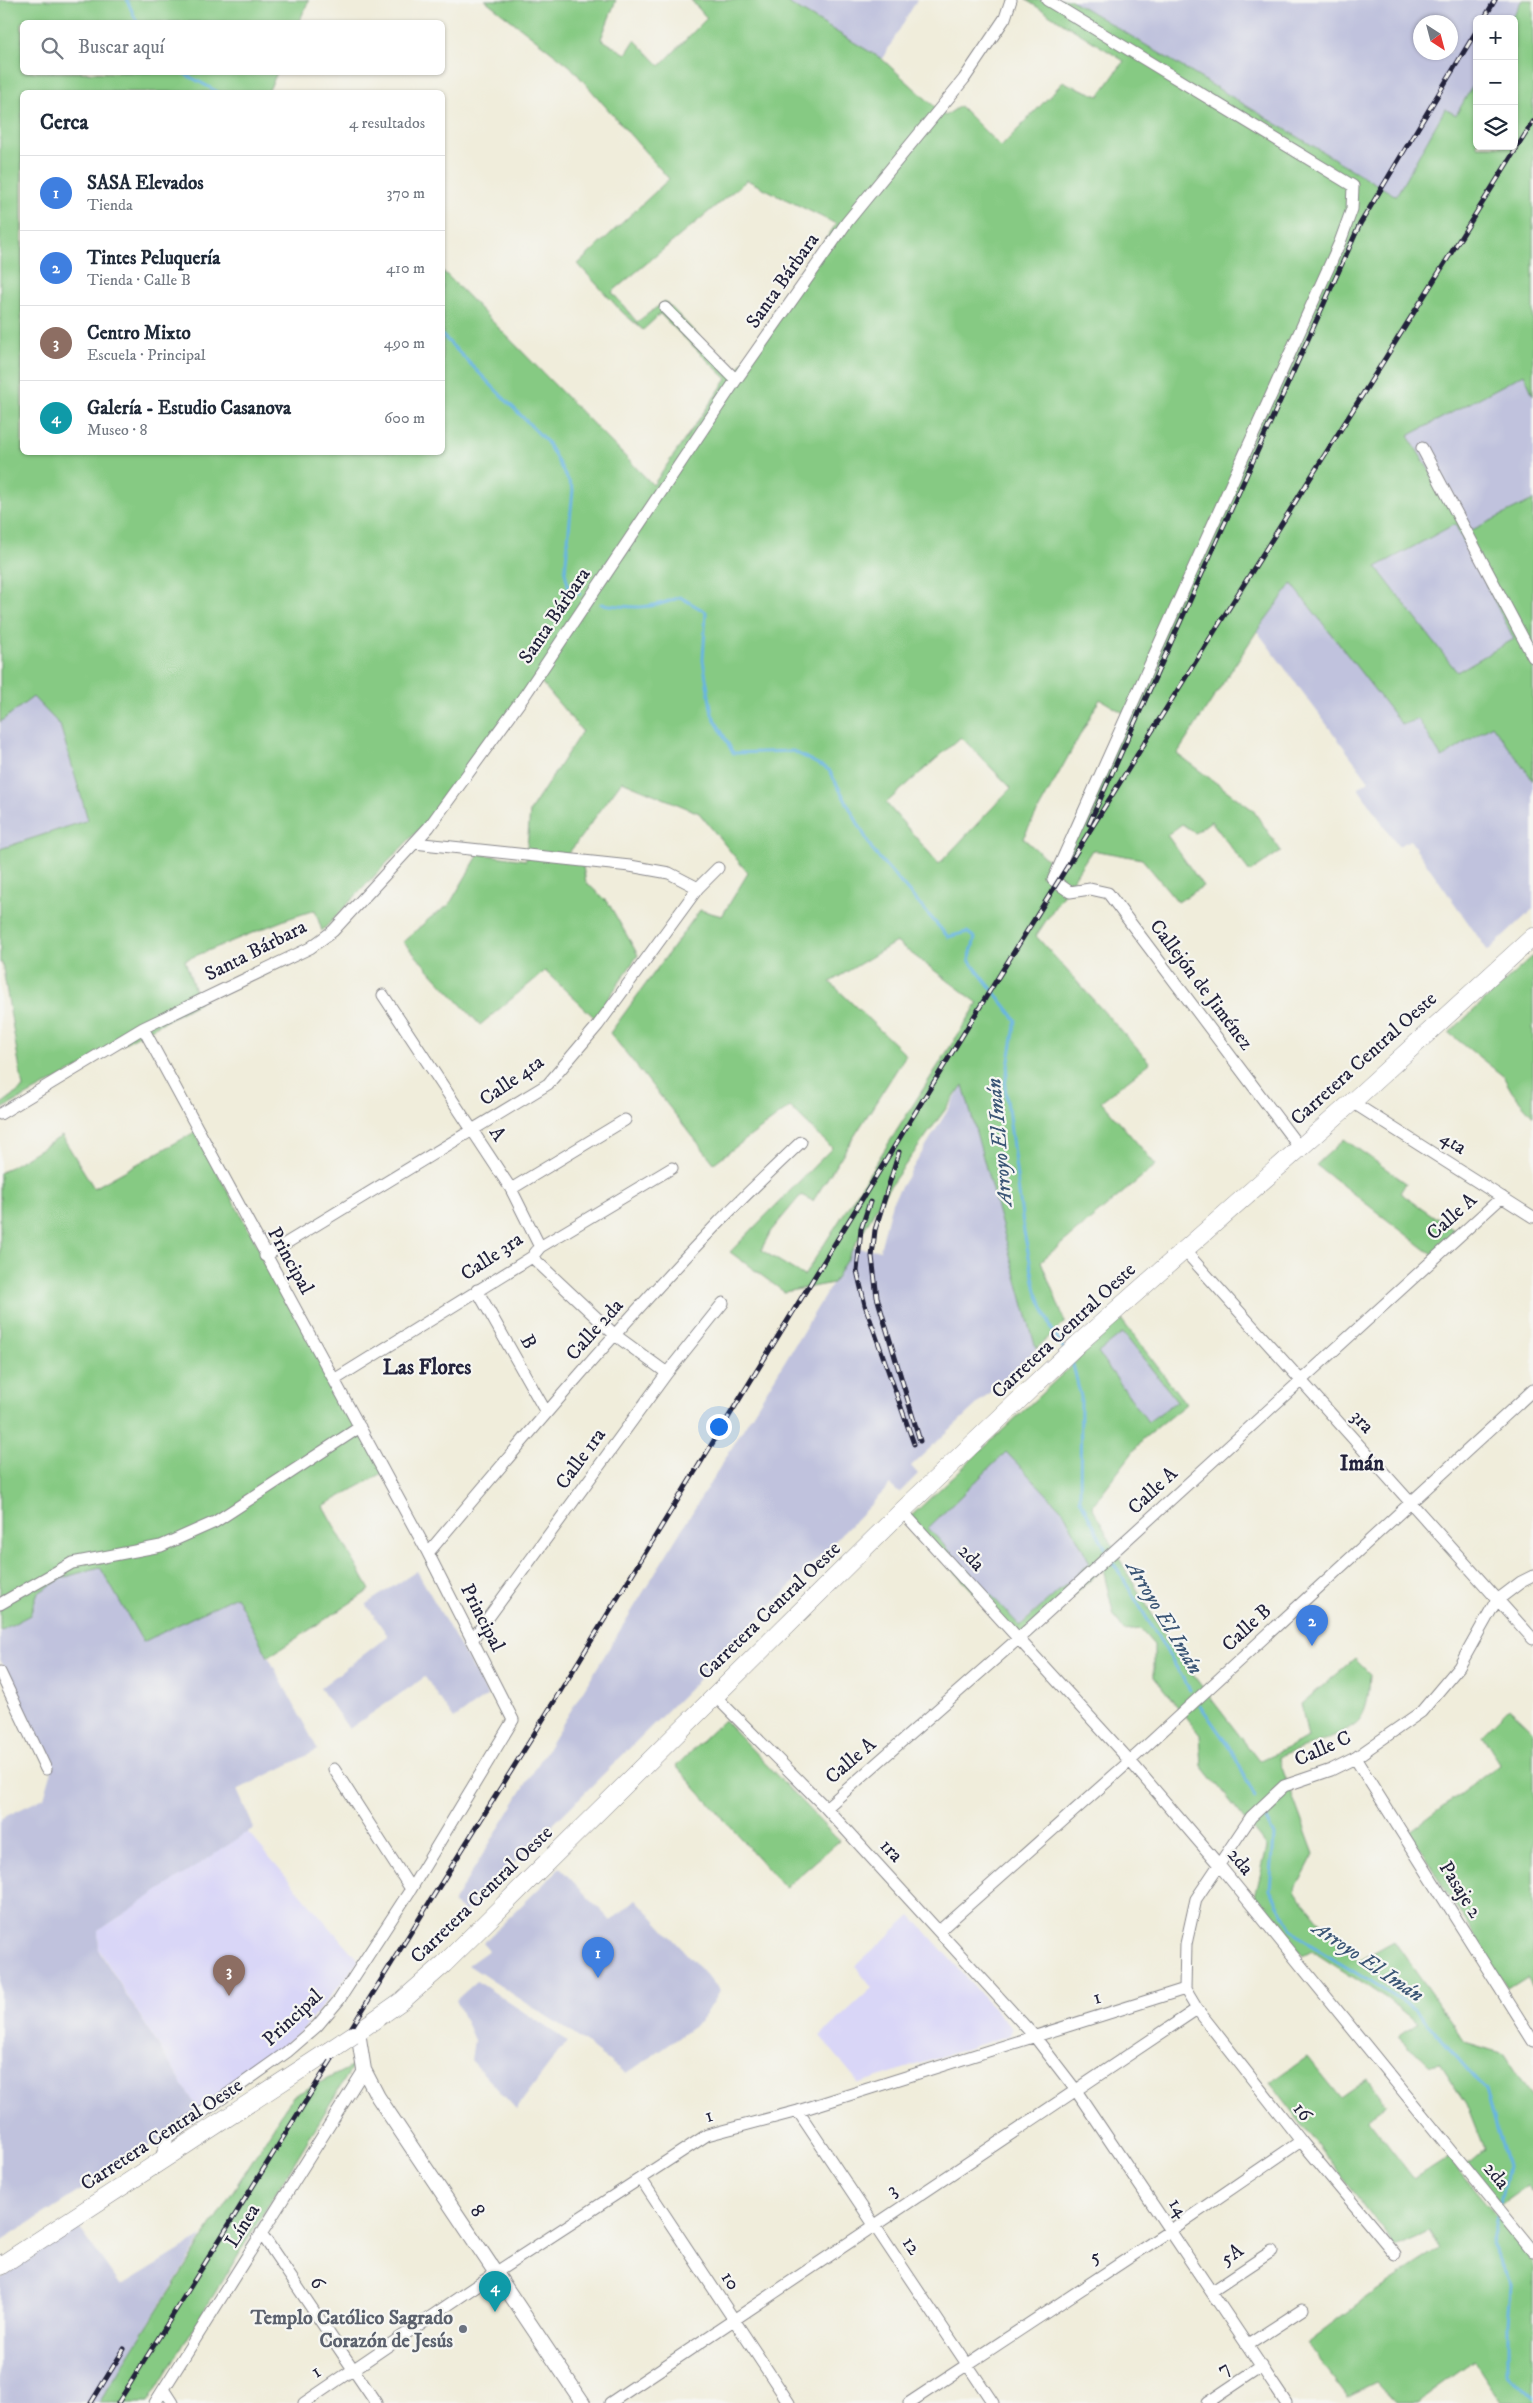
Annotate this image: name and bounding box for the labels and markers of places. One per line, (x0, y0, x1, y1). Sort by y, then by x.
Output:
pin: 2 (1296, 1605, 1328, 1646)
pin: 1 (582, 1937, 614, 1978)
pin: 3 (213, 1955, 245, 1996)
pin: 4 (479, 2271, 511, 2312)
place label: Templo Católico Sagrado Corazón de Jesús (250, 2306, 453, 2354)
marker: Templo Católico Sagrado Corazón de Jesús (457, 2323, 469, 2335)

